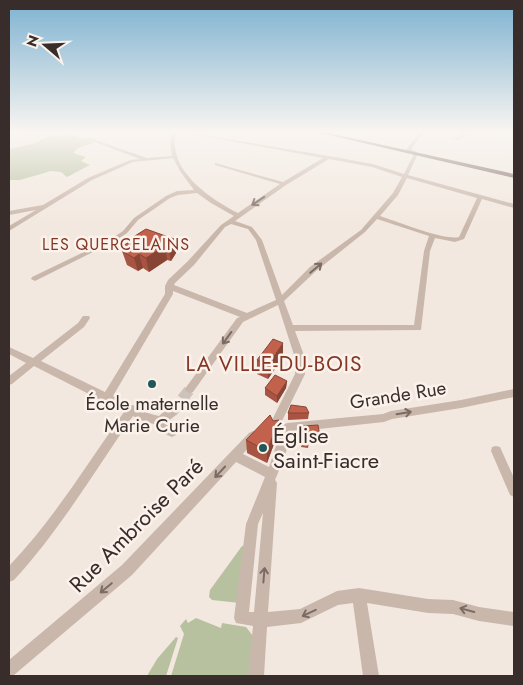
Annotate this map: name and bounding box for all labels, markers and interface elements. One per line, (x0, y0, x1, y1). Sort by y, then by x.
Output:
north arrow (20, 20, 70, 70)
text: N (21, 32, 44, 49)
one-way arrow (251, 196, 265, 206)
district label: LES QUERCELAINS (42, 233, 190, 256)
one-way arrow (309, 262, 322, 274)
one-way arrow (222, 331, 232, 345)
district label: LA VILLE-DU-BOIS (186, 349, 362, 379)
street label: Grande Rue (348, 374, 448, 416)
marker: École maternelle Marie Curie (146, 378, 158, 390)
place label: École maternelle Marie Curie (86, 390, 219, 439)
one-way arrow (396, 407, 412, 417)
place label: Église Saint-Fiacre (273, 419, 379, 476)
marker: Église Saint-Fiacre (257, 442, 269, 454)
street label: Rue Ambroise Paré (62, 451, 210, 599)
one-way arrow (214, 466, 226, 478)
one-way arrow (259, 568, 268, 584)
one-way arrow (100, 582, 113, 593)
one-way arrow (459, 605, 475, 614)
one-way arrow (302, 608, 317, 618)

